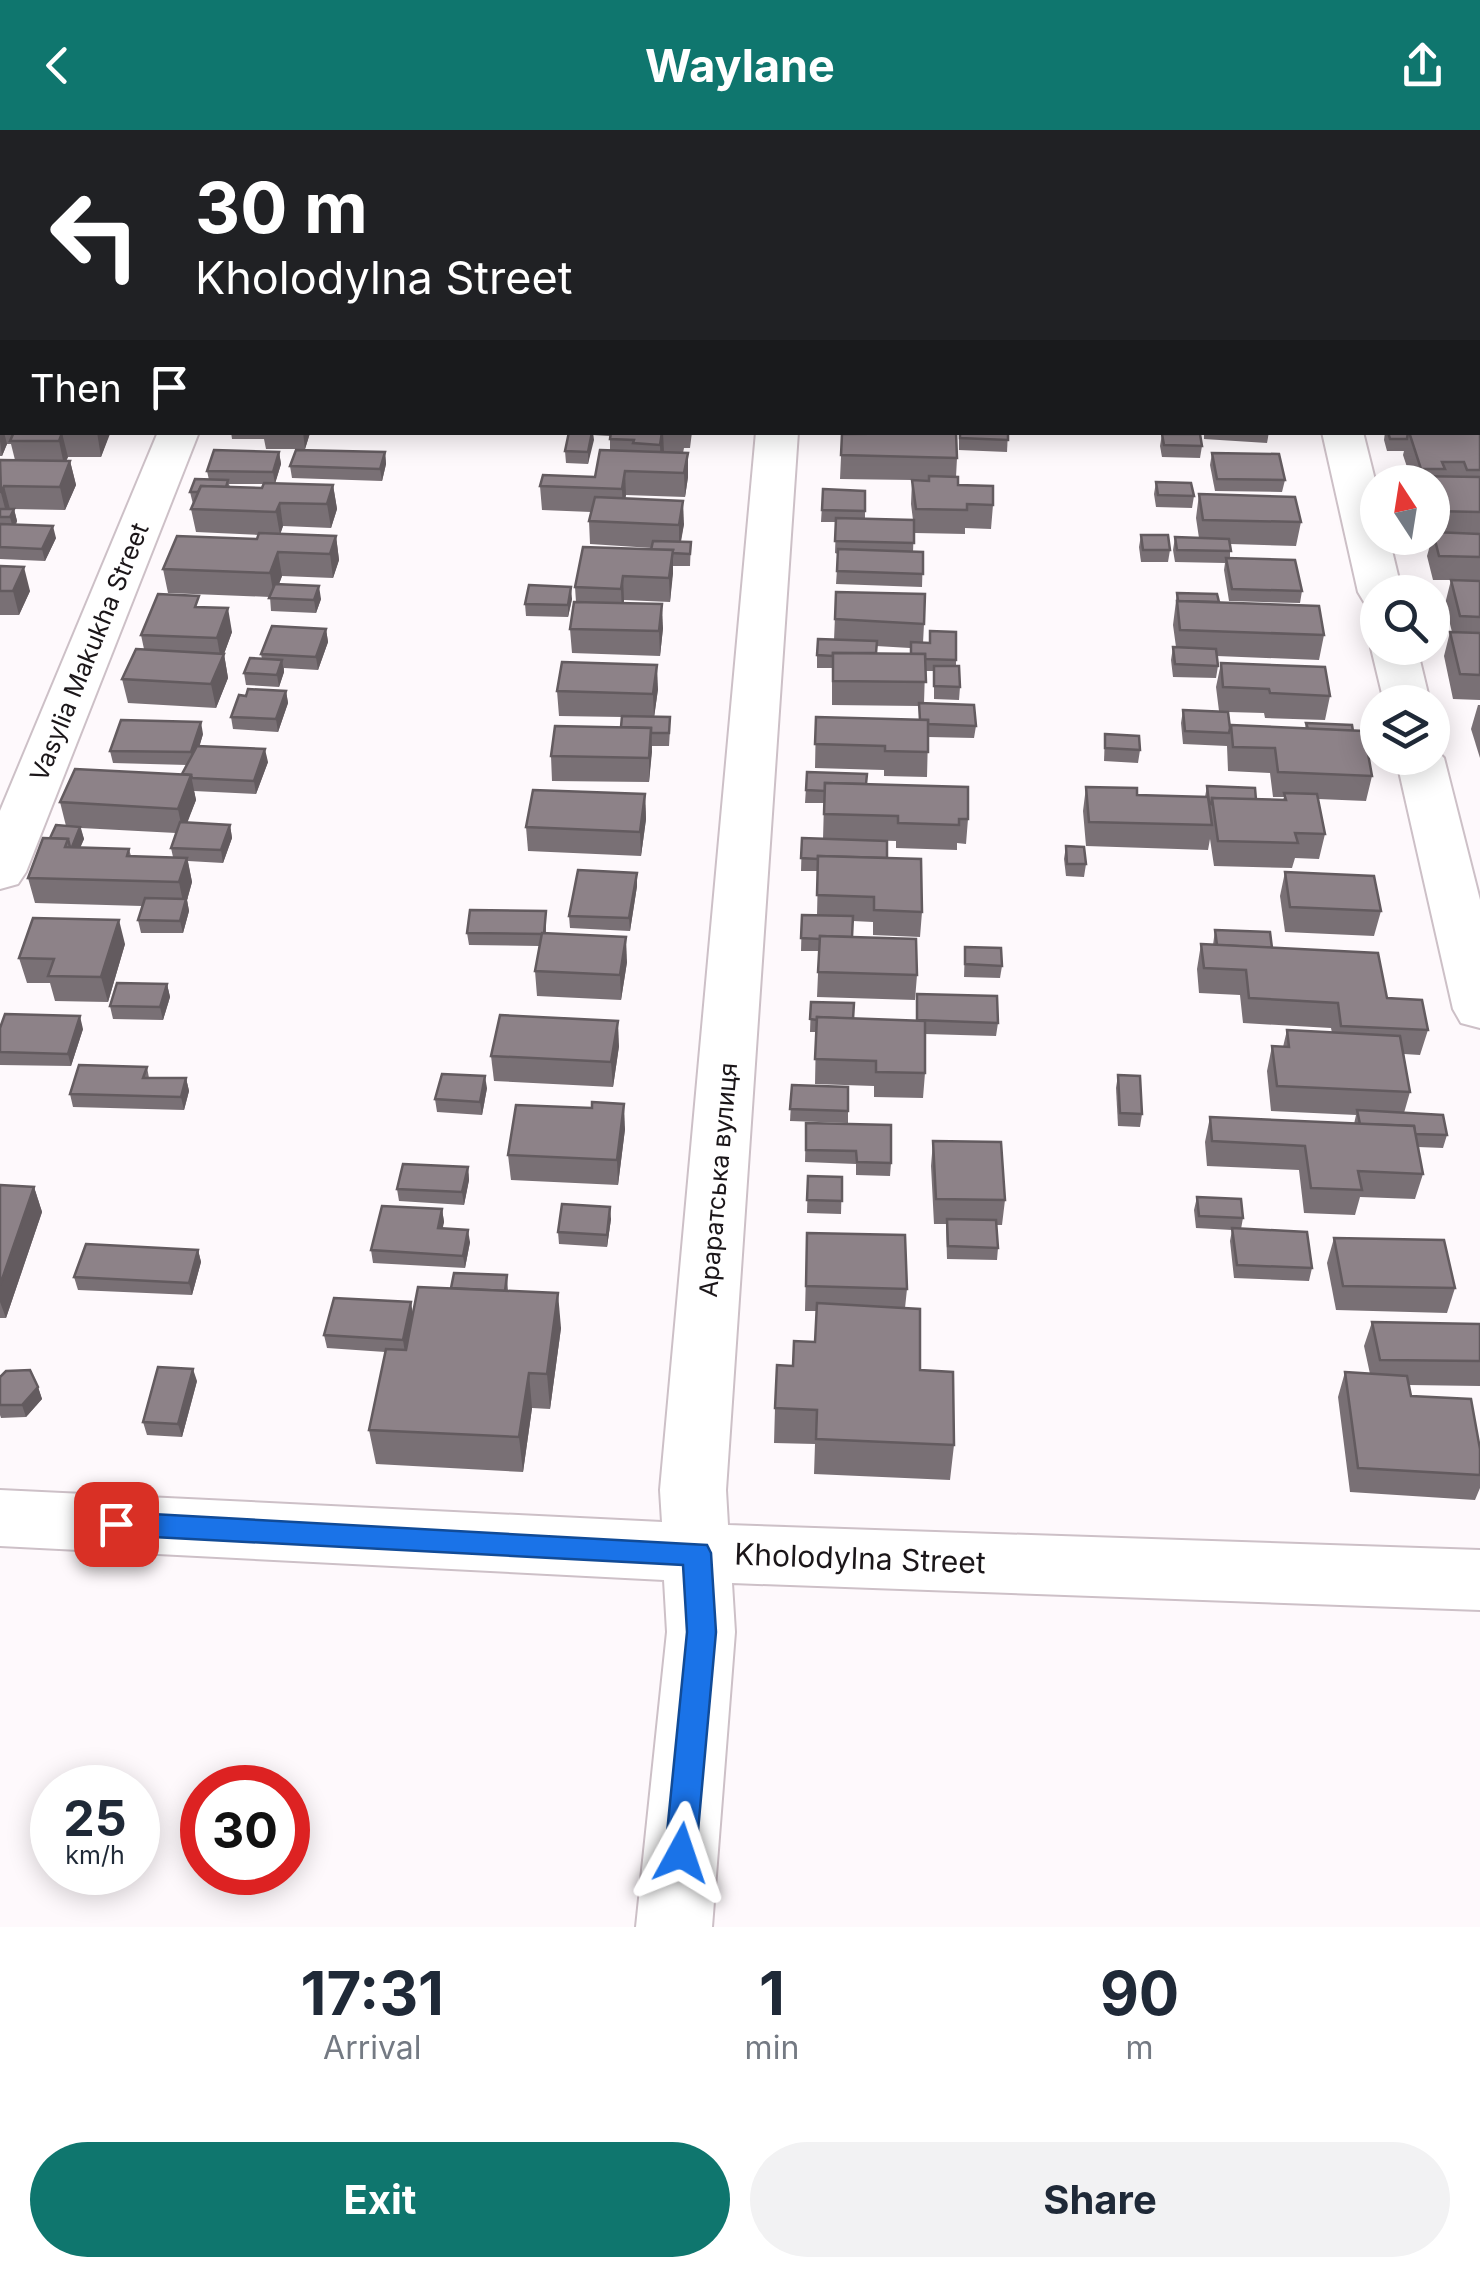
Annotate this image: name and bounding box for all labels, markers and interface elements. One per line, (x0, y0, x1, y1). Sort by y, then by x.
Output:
icon: back (30, 38, 85, 93)
text: Waylane (645, 38, 835, 93)
icon: share (1395, 38, 1450, 93)
text: 30 m (195, 165, 368, 250)
icon: left (30, 170, 160, 300)
text: Kholodylna Street (195, 250, 572, 305)
icon: arrive (142, 360, 197, 415)
text: Then (30, 365, 122, 411)
north arrow (1360, 465, 1450, 555)
map controls (1360, 465, 1450, 775)
street label: Vasylia Makukha Street (23, 519, 155, 785)
button: search (1360, 575, 1450, 665)
button: layers (1360, 685, 1450, 775)
street label: Араратська вулиця (693, 1061, 743, 1299)
pin (74, 1482, 159, 1567)
icon: arrive (89, 1497, 144, 1552)
street label: Kholodylna Street (734, 1536, 987, 1580)
speed limit sign: 30 (180, 1765, 310, 1895)
text: 25 (63, 1788, 127, 1848)
position arrow (629, 1801, 733, 1905)
text: km/h (65, 1840, 125, 1870)
text: 17:31 (301, 1957, 444, 2029)
text: 1 (759, 1957, 785, 2029)
text: 90 (1100, 1957, 1179, 2029)
text: Arrival (323, 2028, 422, 2067)
text: min (745, 2028, 799, 2067)
text: m (1126, 2028, 1154, 2067)
button: Exit (30, 2142, 730, 2257)
button: Share (750, 2142, 1450, 2257)

